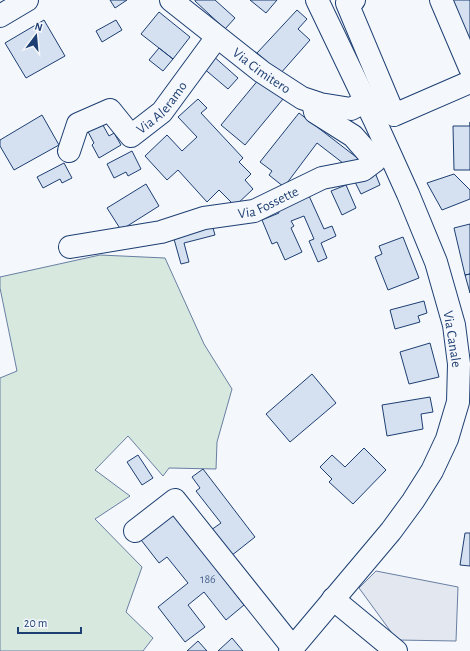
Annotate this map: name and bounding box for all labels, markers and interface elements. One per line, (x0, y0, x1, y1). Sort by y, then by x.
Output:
north arrow (16, 16, 56, 56)
text: N (33, 21, 44, 33)
street label: Via Cimitero (230, 46, 293, 97)
street label: Via Aleramo (134, 79, 190, 137)
street label: Via Fossette (237, 184, 301, 221)
street label: Via Canale (441, 310, 463, 369)
house number: 186 (200, 573, 216, 585)
scale bar (18, 609, 81, 635)
text: 20 m (24, 617, 47, 629)

